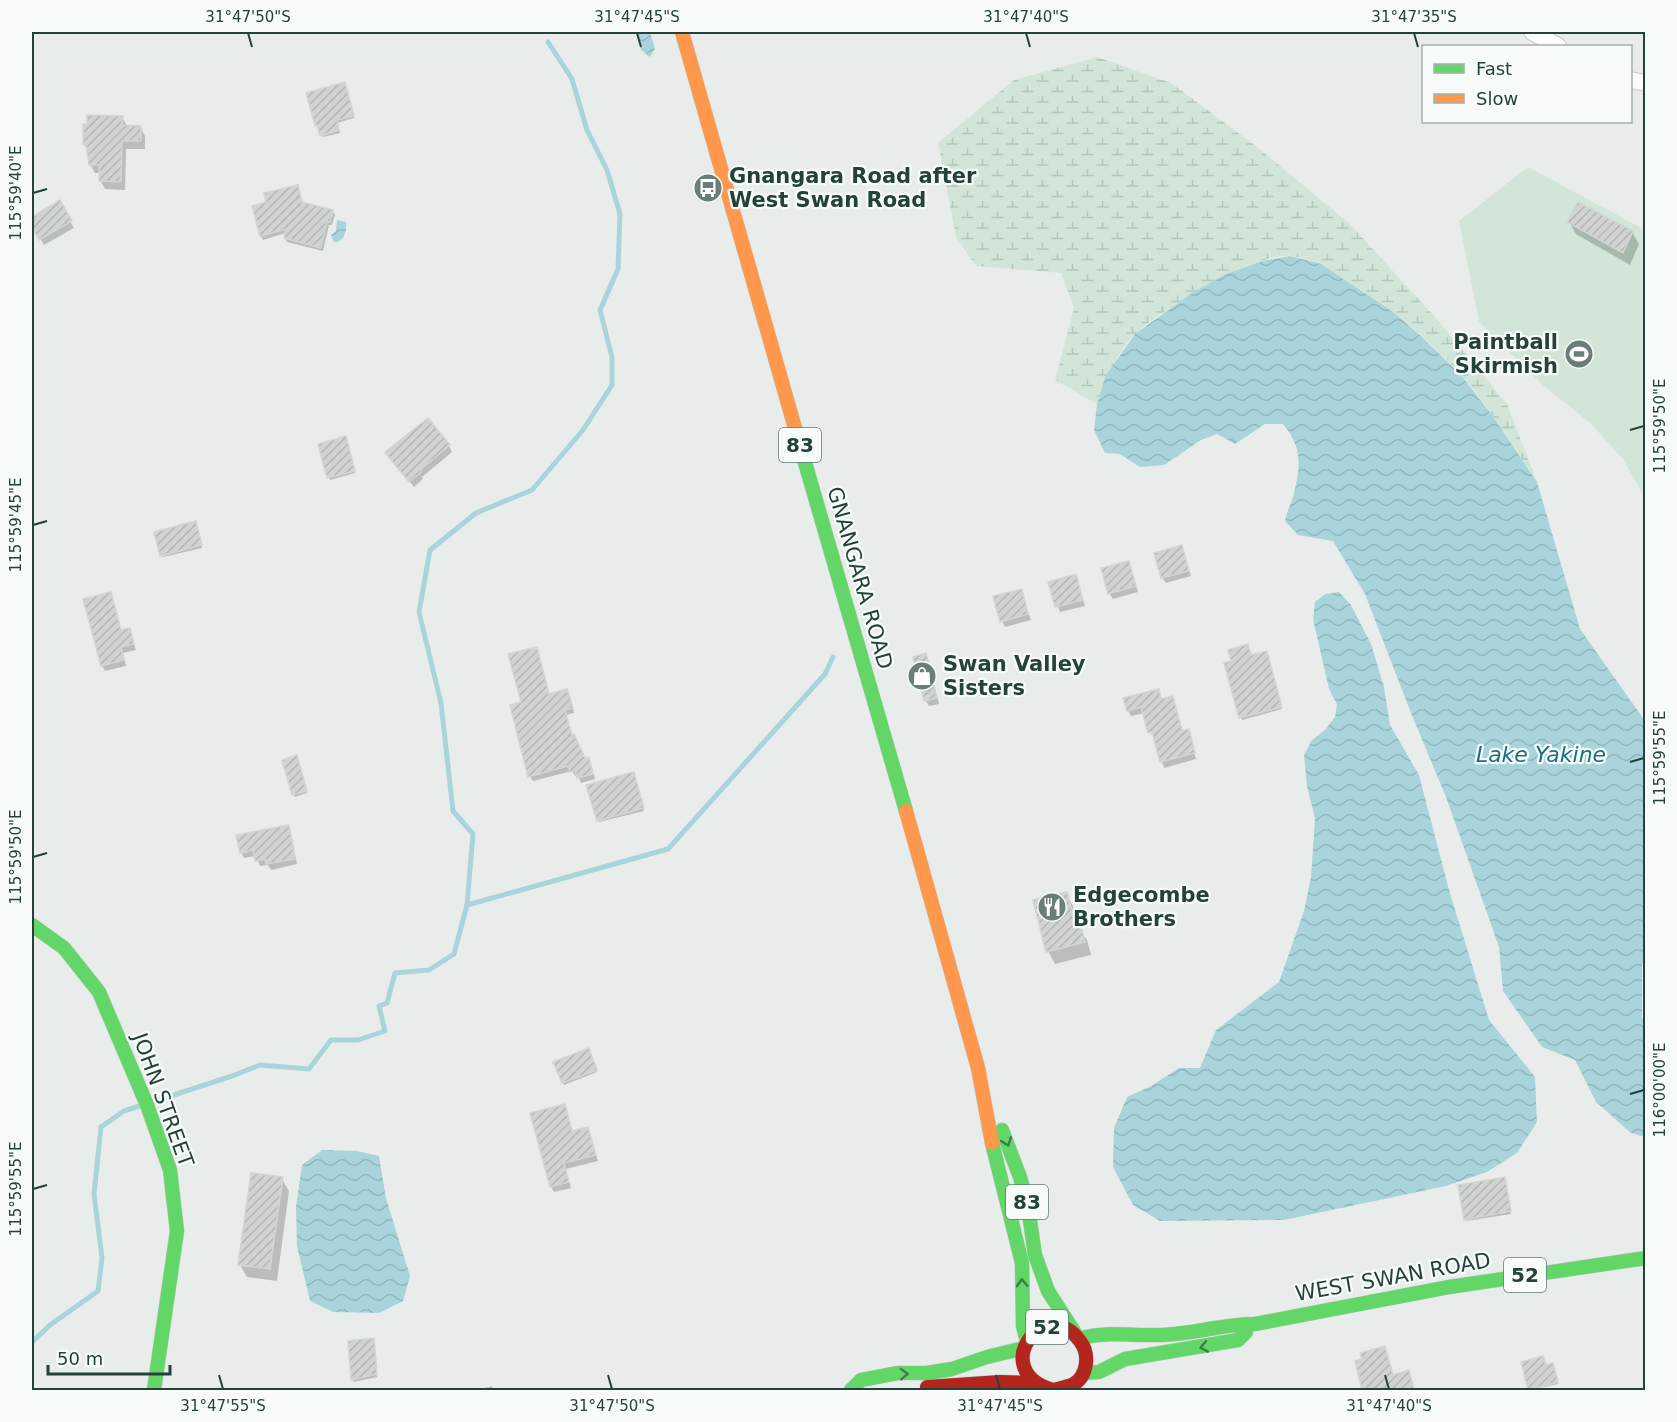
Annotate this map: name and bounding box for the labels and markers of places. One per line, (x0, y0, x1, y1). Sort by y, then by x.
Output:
place label: Gnangara Road after West Swan Road (729, 164, 977, 212)
bus stop icon: Gnangara Road after West Swan Road (692, 172, 724, 204)
place label: Paintball Skirmish (1453, 330, 1558, 378)
sports icon: Paintball Skirmish (1563, 338, 1595, 370)
place label: Swan Valley Sisters (943, 652, 1086, 700)
shop icon: Swan Valley Sisters (906, 660, 938, 692)
place label: Edgecombe Brothers (1073, 883, 1210, 931)
restaurant icon: Edgecombe Brothers (1036, 891, 1068, 923)

